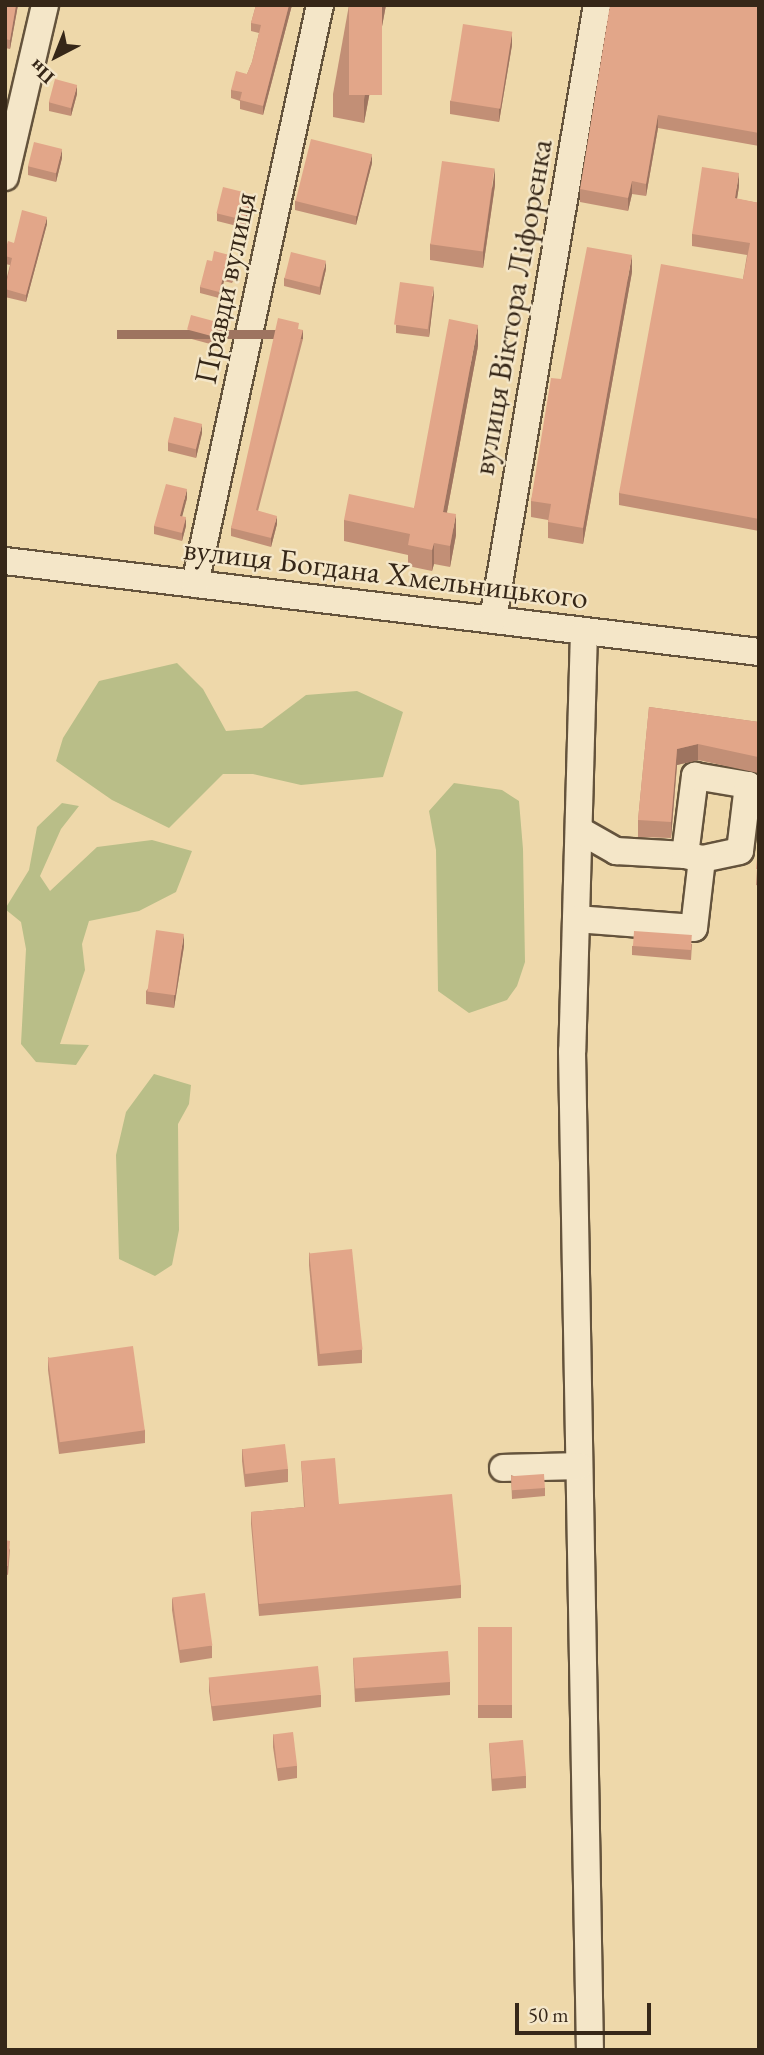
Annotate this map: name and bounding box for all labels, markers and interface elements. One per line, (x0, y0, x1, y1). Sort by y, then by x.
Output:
north arrow (21, 21, 91, 91)
text: Пн (24, 54, 60, 90)
street label: вулиця Віктора Ліфоренка (464, 136, 560, 478)
street label: Правди вулиця (186, 188, 264, 388)
street label: вулиця Богдана Хмельницького (182, 529, 590, 617)
scale bar (519, 1988, 656, 2032)
text: 50 m (528, 2001, 569, 2028)

